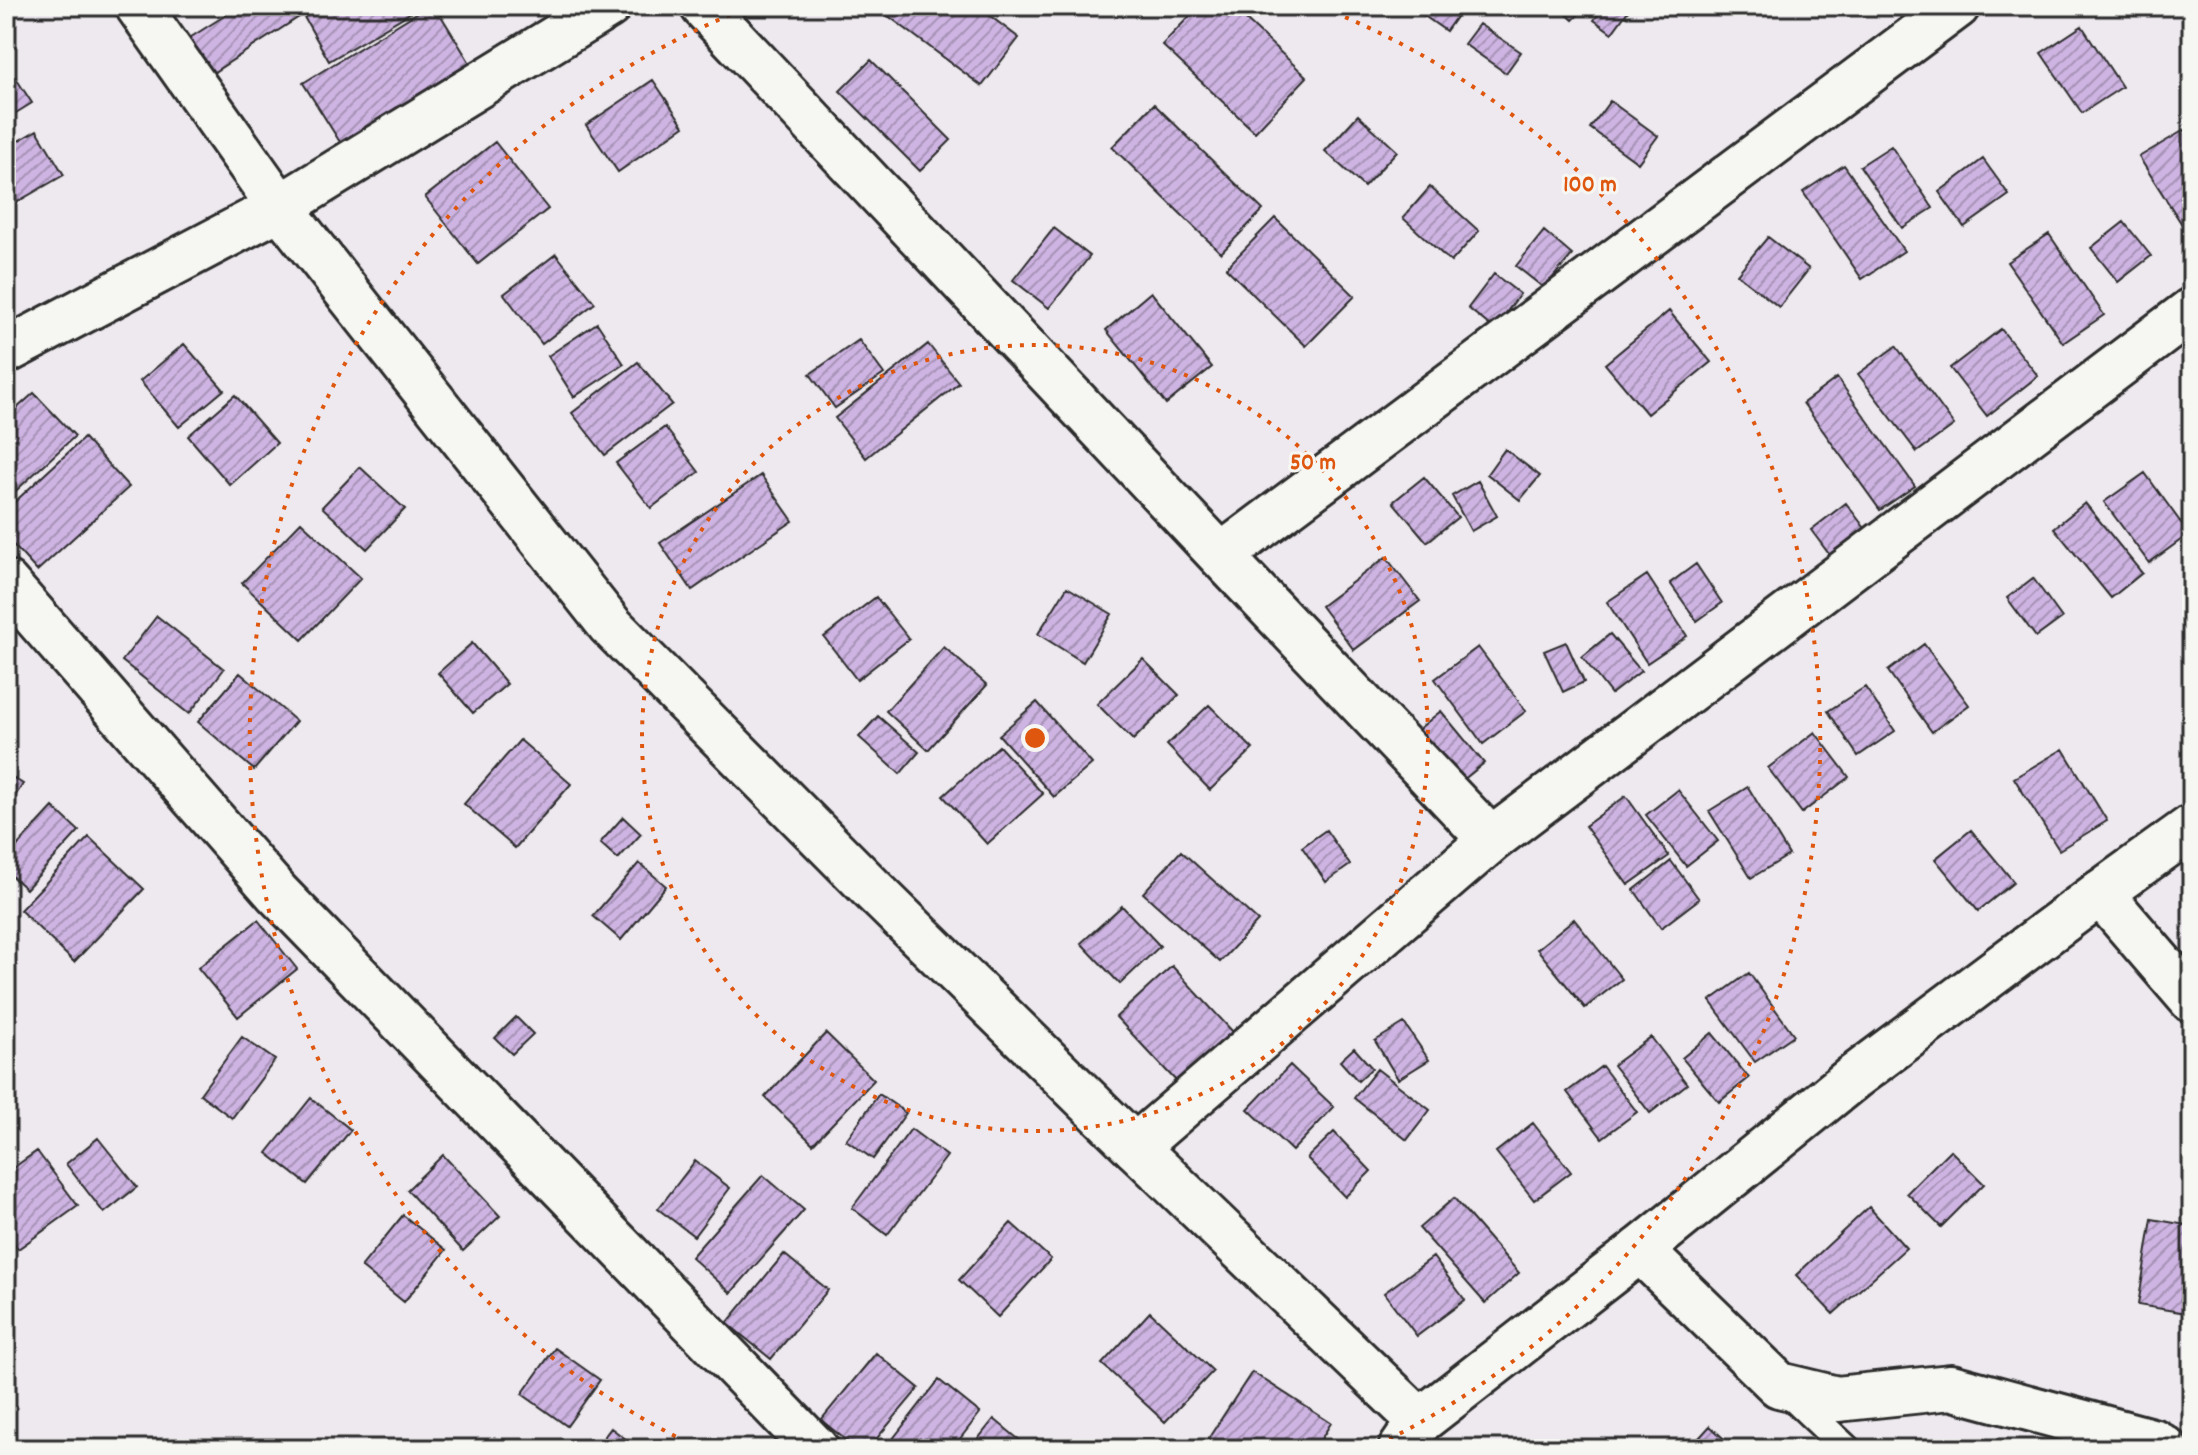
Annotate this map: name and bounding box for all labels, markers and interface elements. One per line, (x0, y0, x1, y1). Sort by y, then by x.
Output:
text: 100 m (1563, 169, 1617, 203)
text: 50 m (1290, 447, 1336, 481)
centre of rings (1021, 724, 1049, 752)

